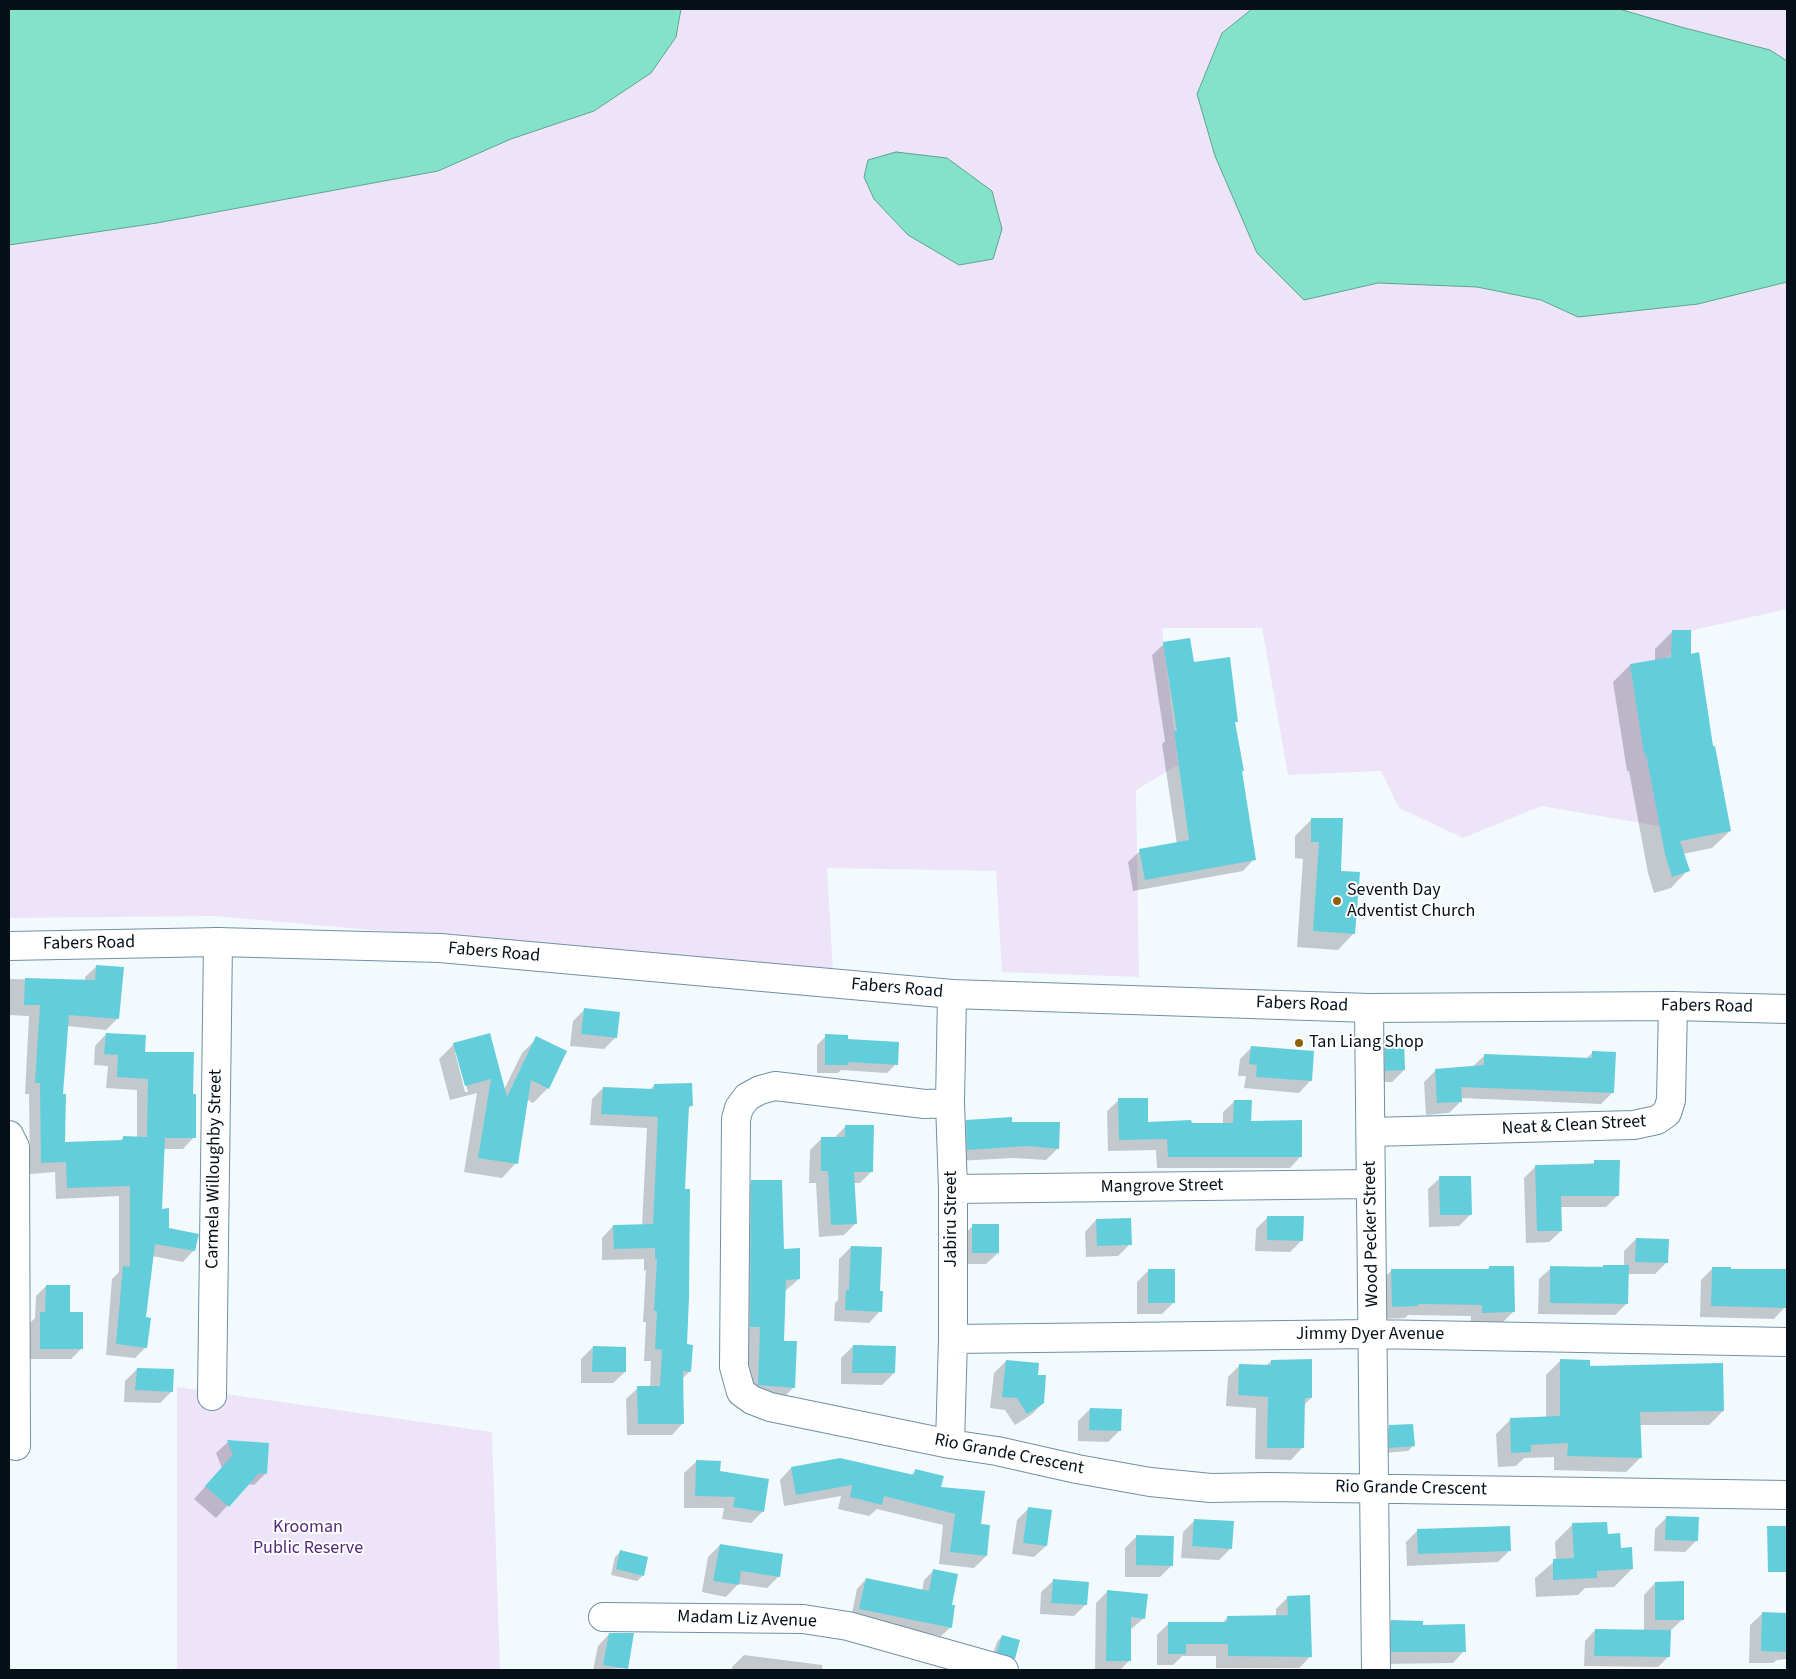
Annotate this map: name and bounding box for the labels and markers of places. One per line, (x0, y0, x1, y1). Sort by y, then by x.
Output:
place label: Seventh Day Adventist Church (1347, 880, 1475, 922)
marker: Seventh Day Adventist Church (1331, 895, 1343, 907)
place label: Tan Liang Shop (1309, 1032, 1424, 1054)
marker: Tan Liang Shop (1293, 1037, 1305, 1049)

